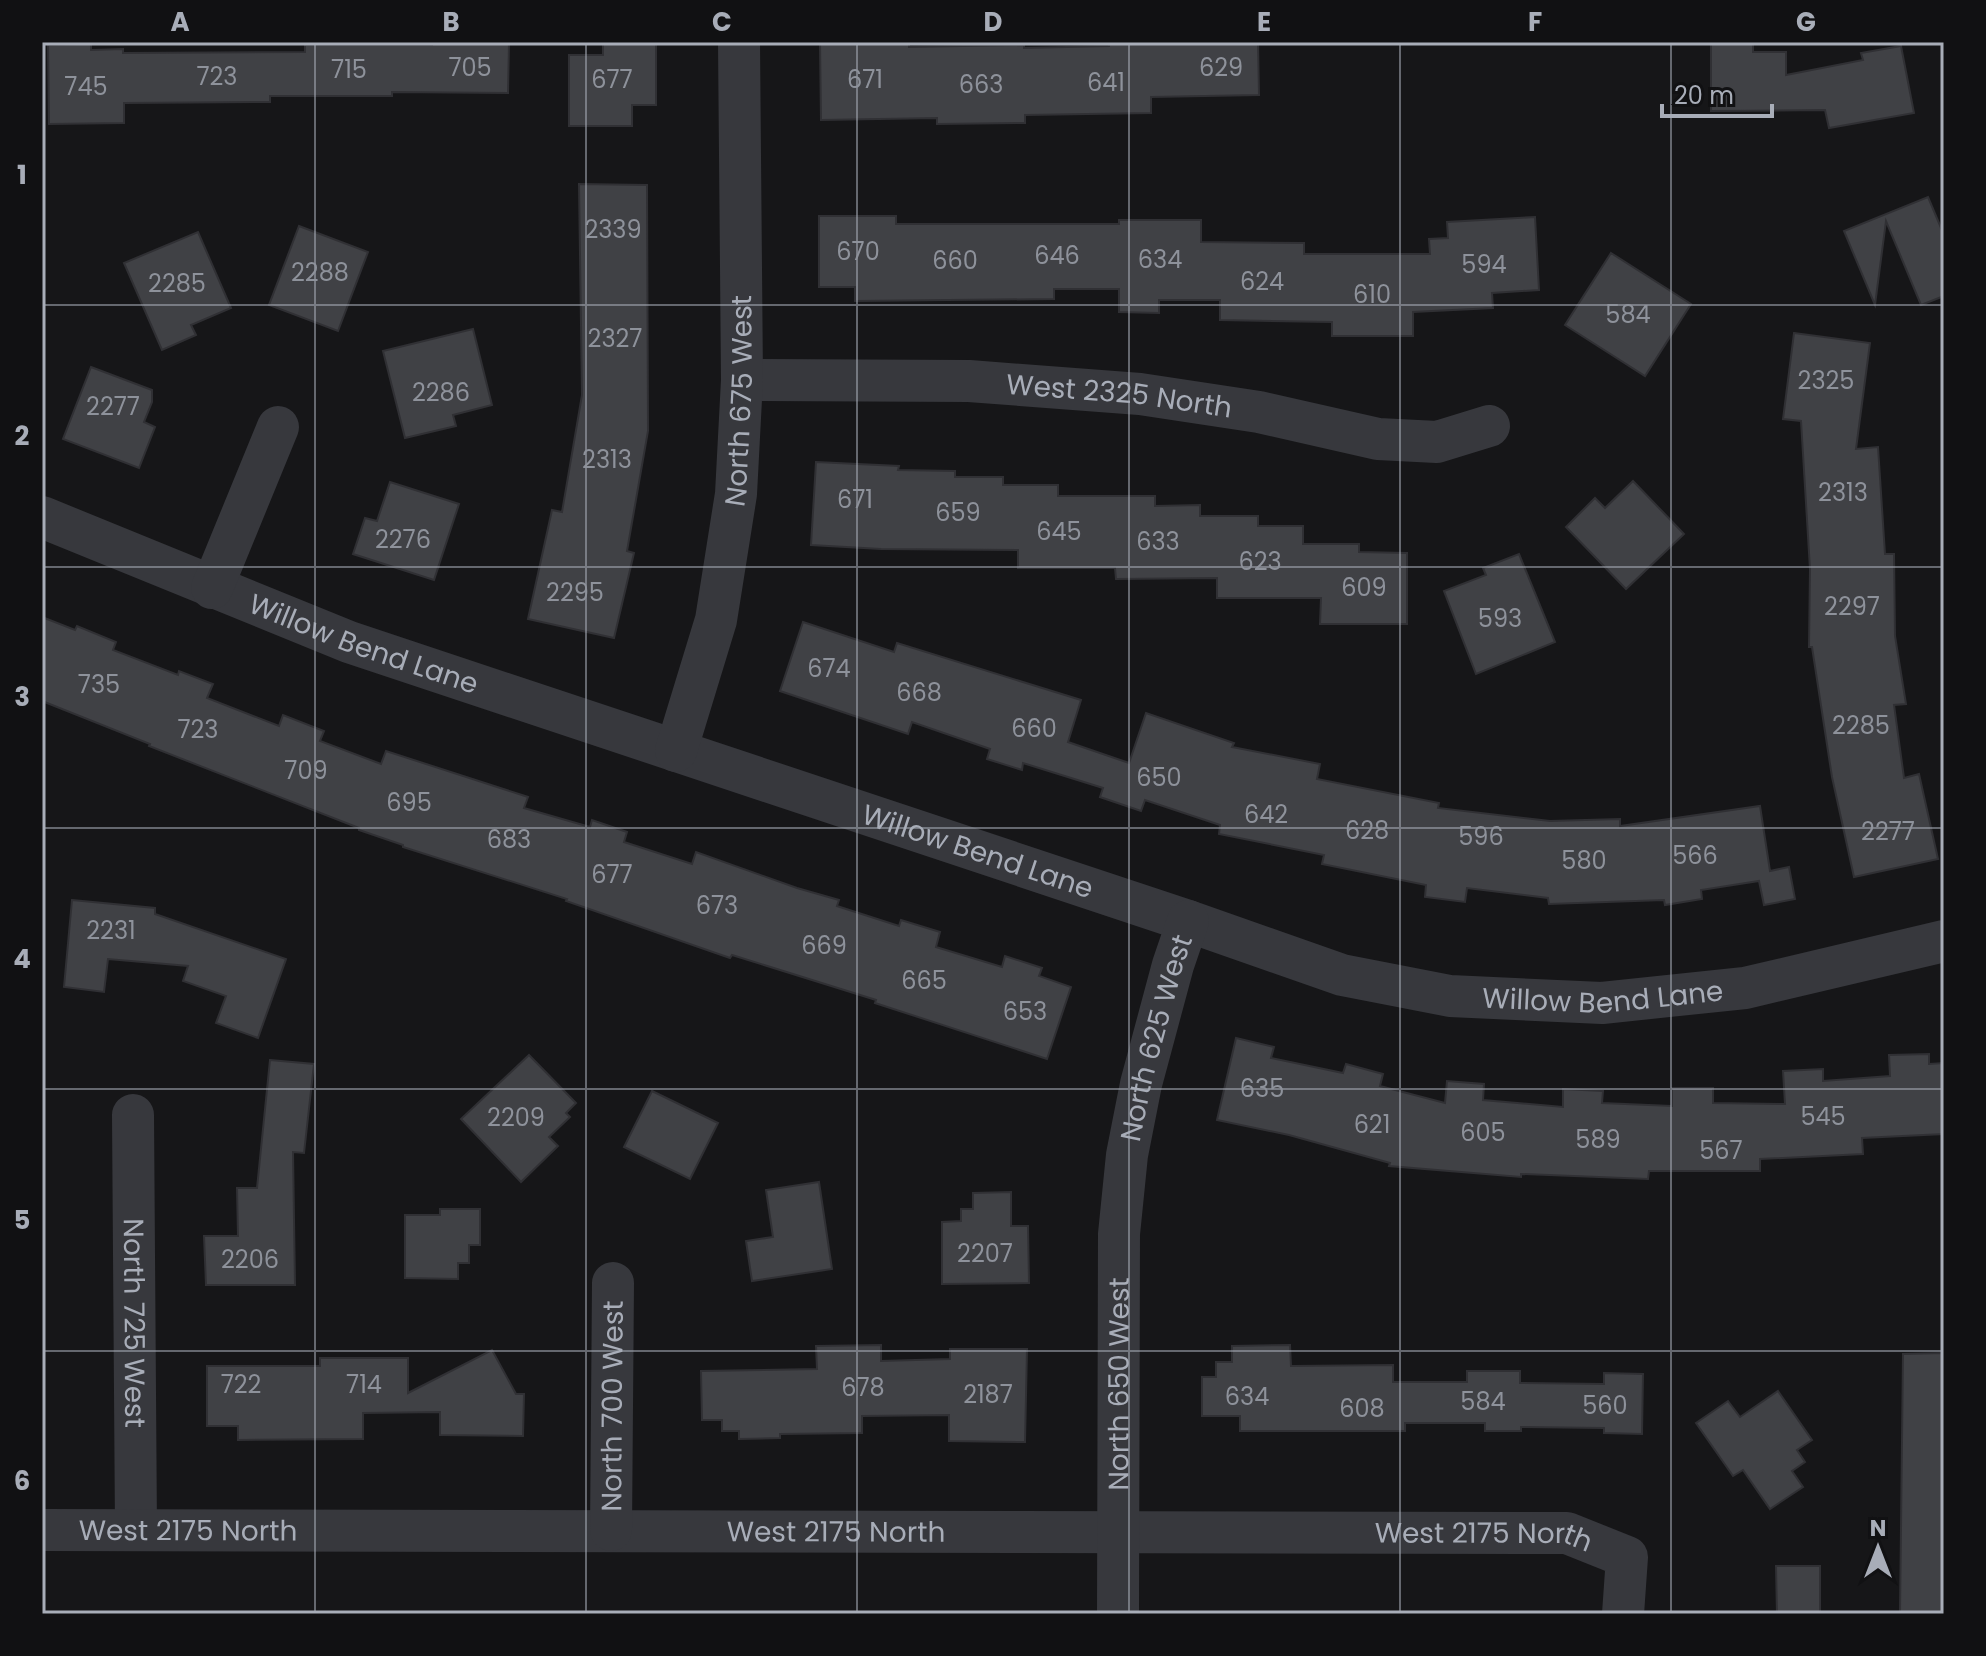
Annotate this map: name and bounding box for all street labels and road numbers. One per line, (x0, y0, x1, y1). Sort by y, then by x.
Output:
street label: North 675 West (715, 295, 762, 509)
street label: West 2325 North (1005, 365, 1235, 428)
street label: Willow Bend Lane (243, 584, 483, 704)
street label: Willow Bend Lane (857, 795, 1098, 908)
street label: North 625 West (1111, 929, 1202, 1145)
street label: Willow Bend Lane (1481, 971, 1725, 1024)
street label: North 725 West (114, 1218, 154, 1428)
street label: North 650 West (1099, 1277, 1139, 1491)
street label: North 700 West (592, 1300, 633, 1512)
street label: West 2175 North (79, 1511, 297, 1551)
street label: West 2175 North (727, 1512, 945, 1552)
street label: West 2175 North (1375, 1514, 1598, 1561)

